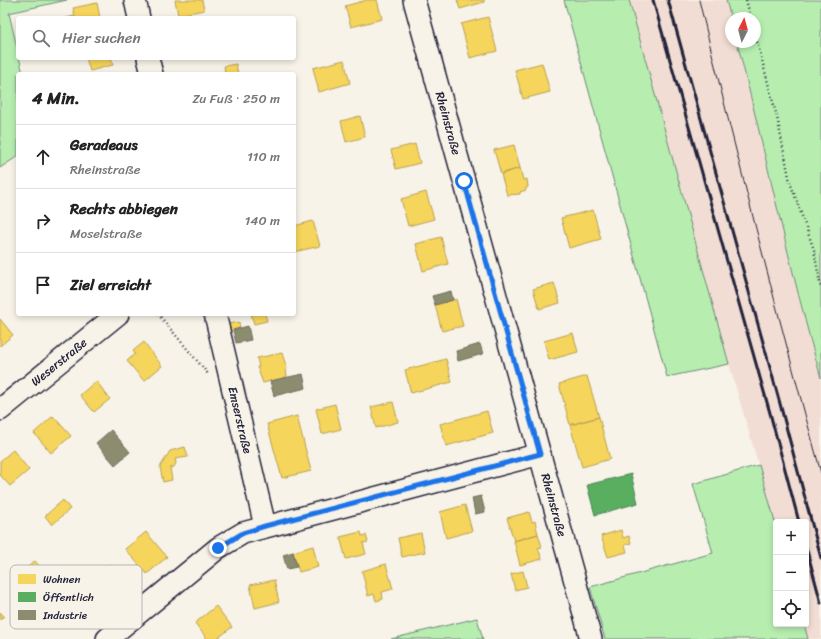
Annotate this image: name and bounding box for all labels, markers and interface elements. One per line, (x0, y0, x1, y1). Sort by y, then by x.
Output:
north arrow (725, 12, 761, 48)
search box (16, 16, 296, 60)
text: Hier suchen (62, 25, 141, 51)
icon: search (30, 27, 52, 49)
text: 4 Min. (32, 83, 80, 113)
text: Zu Fuß · 250 m (192, 87, 280, 110)
street label: Rheinstraße (429, 89, 467, 158)
text: Geradeaus (70, 132, 138, 158)
text: 110 m (247, 145, 280, 168)
icon: ahead (32, 146, 54, 168)
text: Rheinstraße (70, 158, 141, 181)
route start (455, 172, 473, 190)
text: Rechts abbiegen (70, 196, 178, 222)
text: 140 m (245, 209, 280, 232)
icon: right (32, 210, 54, 232)
text: Moselstraße (70, 222, 142, 245)
text: Ziel erreicht (70, 272, 151, 298)
icon: arrive (32, 274, 54, 296)
street label: Weserstraße (26, 332, 92, 392)
street label: Emserstraße (221, 384, 259, 456)
street label: Rheinstraße (535, 471, 573, 539)
map controls (773, 519, 809, 627)
button: + (773, 519, 809, 555)
route end (209, 539, 227, 557)
button: − (773, 555, 809, 591)
legend (10, 565, 142, 629)
text: Wohnen (43, 570, 80, 589)
text: Öffentlich (43, 588, 94, 607)
button: locate (773, 591, 809, 627)
text: Industrie (42, 606, 88, 625)

